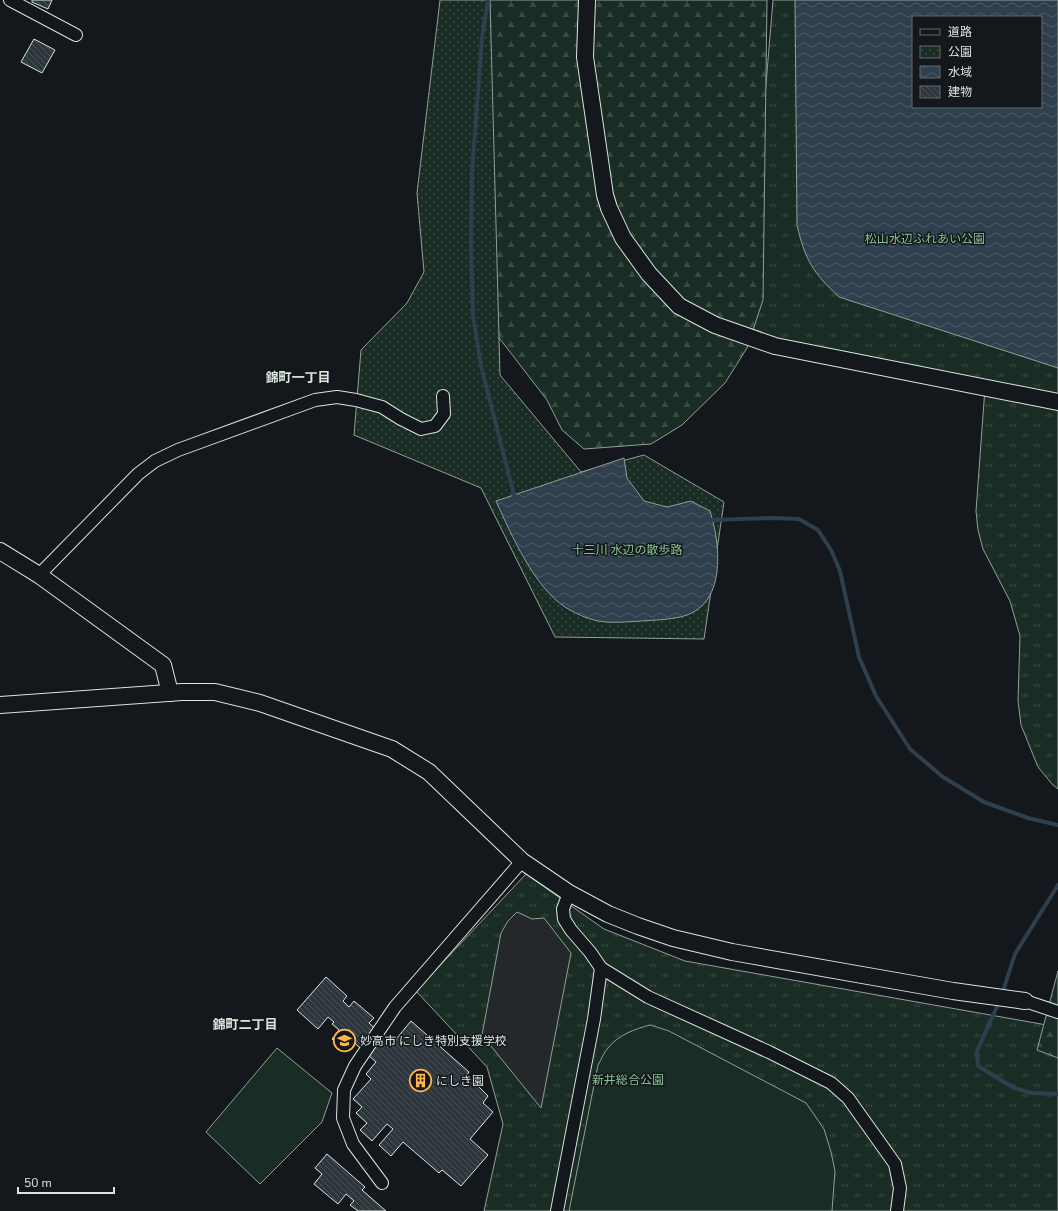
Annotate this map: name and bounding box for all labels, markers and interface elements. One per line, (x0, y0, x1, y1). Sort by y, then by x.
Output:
legend (912, 16, 1042, 108)
text: 道路 (948, 24, 972, 40)
text: 公園 (948, 44, 972, 60)
text: 水域 (948, 64, 972, 80)
text: 建物 (948, 84, 972, 100)
park label: 松山水辺ふれあい公園 (865, 231, 985, 247)
district label: 錦町一丁目 (265, 369, 331, 387)
park label: 十三川 水辺の散歩路 (571, 542, 683, 558)
district label: 錦町二丁目 (212, 1016, 278, 1034)
school or university icon: 妙高市 にしき特別支援学校 (331, 1028, 357, 1054)
place label: 妙高市 にしき特別支援学校 (360, 1033, 507, 1049)
building icon: にしき園 (408, 1068, 434, 1094)
park label: 新井総合公園 (592, 1072, 664, 1088)
place label: にしき園 (436, 1073, 484, 1089)
scale bar (18, 1169, 114, 1195)
text: 50 m (24, 1175, 52, 1191)

